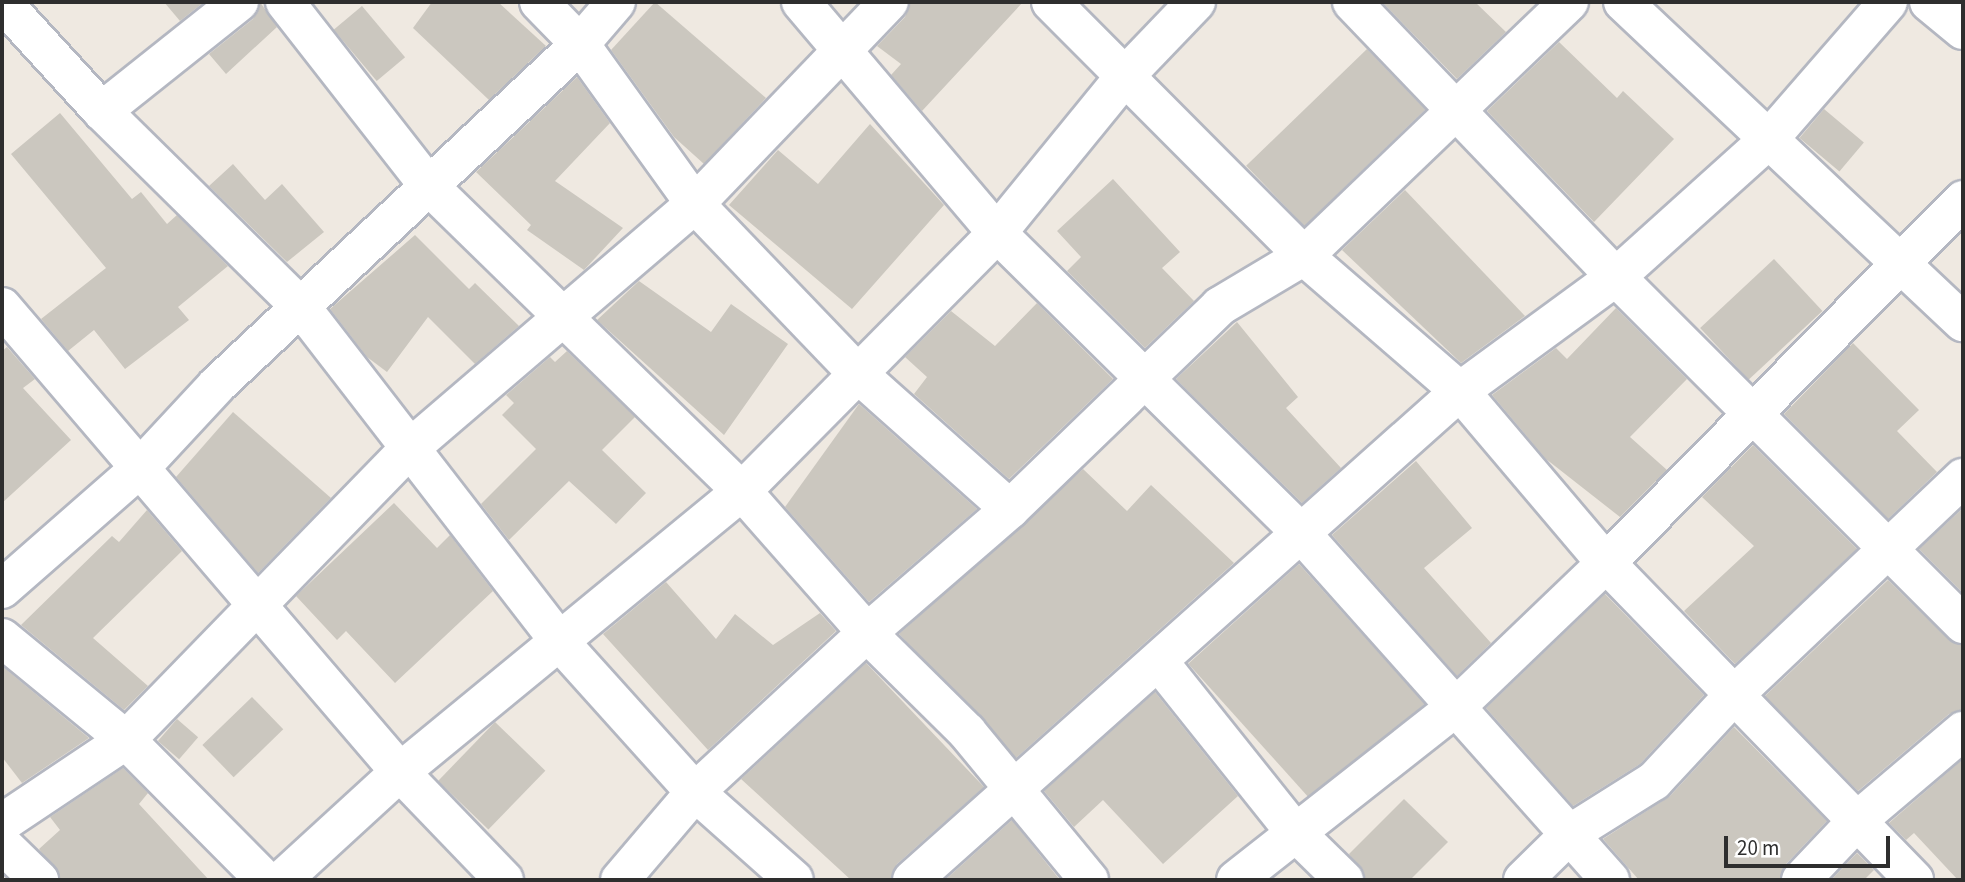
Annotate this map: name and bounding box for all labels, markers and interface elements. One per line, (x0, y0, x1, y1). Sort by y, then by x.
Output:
scale bar (1727, 822, 1893, 866)
text: 20 m (1737, 833, 1779, 863)

